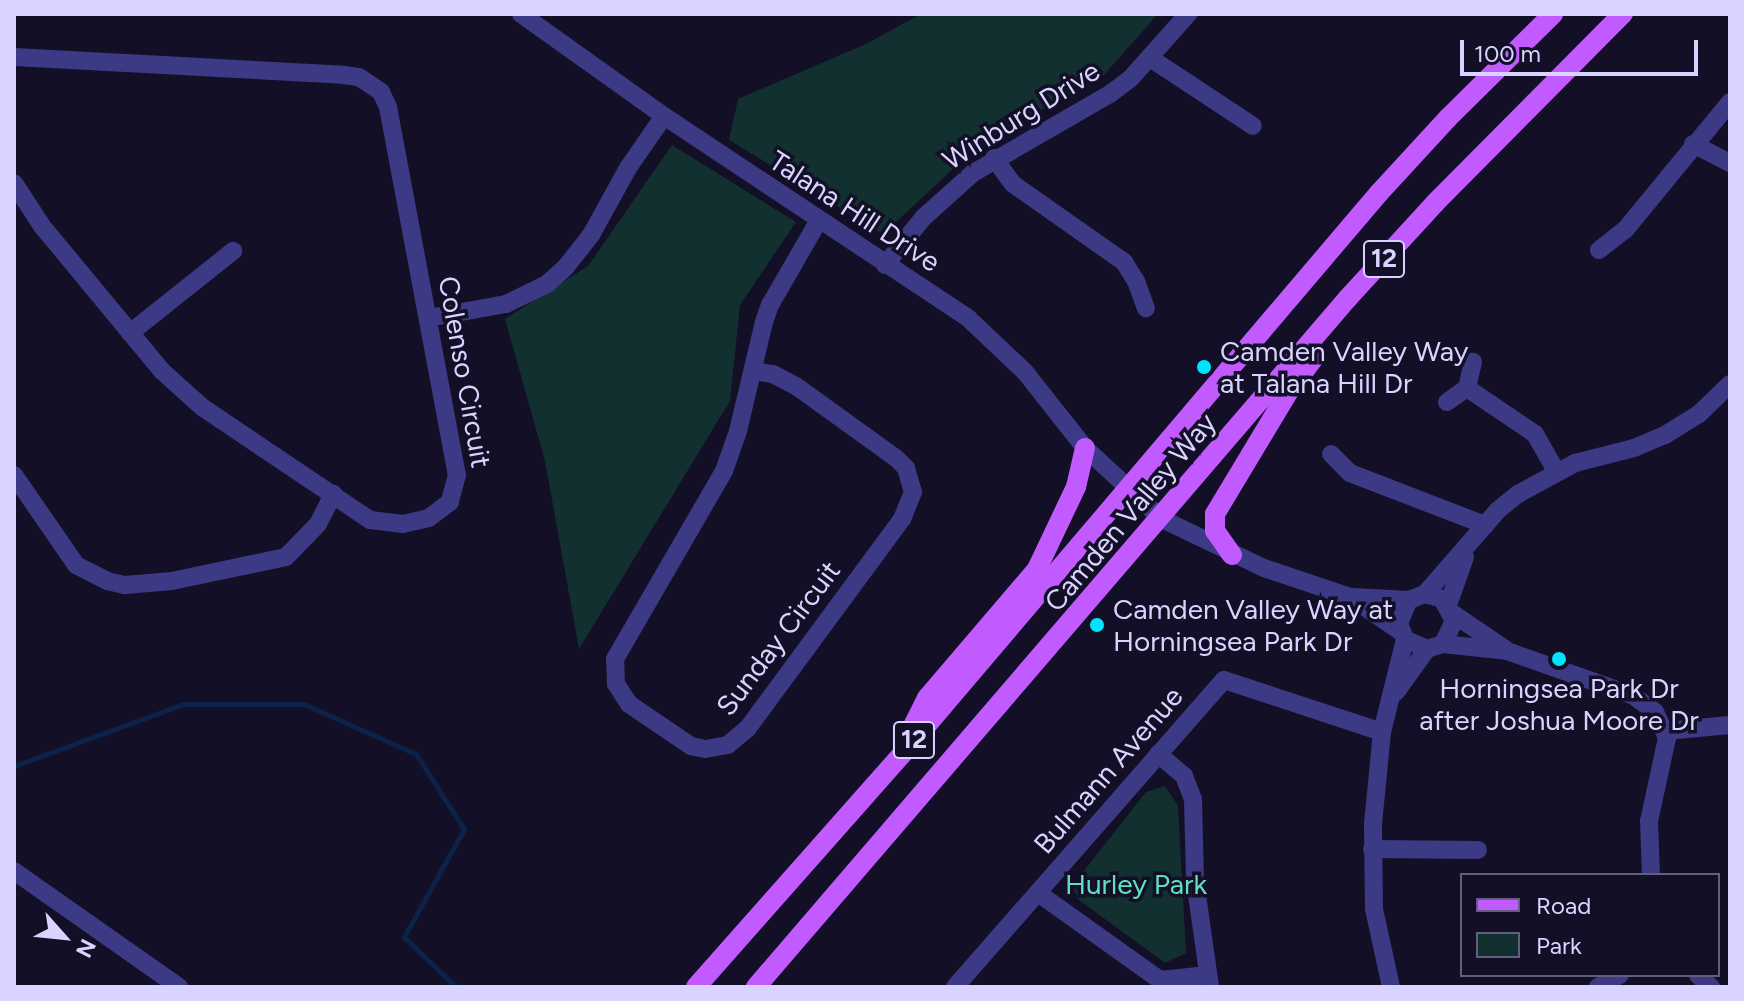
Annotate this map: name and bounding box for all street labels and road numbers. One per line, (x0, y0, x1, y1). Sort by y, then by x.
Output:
street label: Winburg Drive (936, 53, 1106, 177)
street label: Talana Hill Drive (763, 143, 947, 279)
road number: 12 (1362, 237, 1406, 281)
street label: Colenso Circuit (432, 274, 498, 470)
street label: Camden Valley Way (1037, 406, 1223, 618)
street label: Sunday Circuit (709, 554, 847, 722)
street label: Bulmann Avenue (1026, 680, 1190, 860)
road number: 12 (892, 718, 936, 762)

